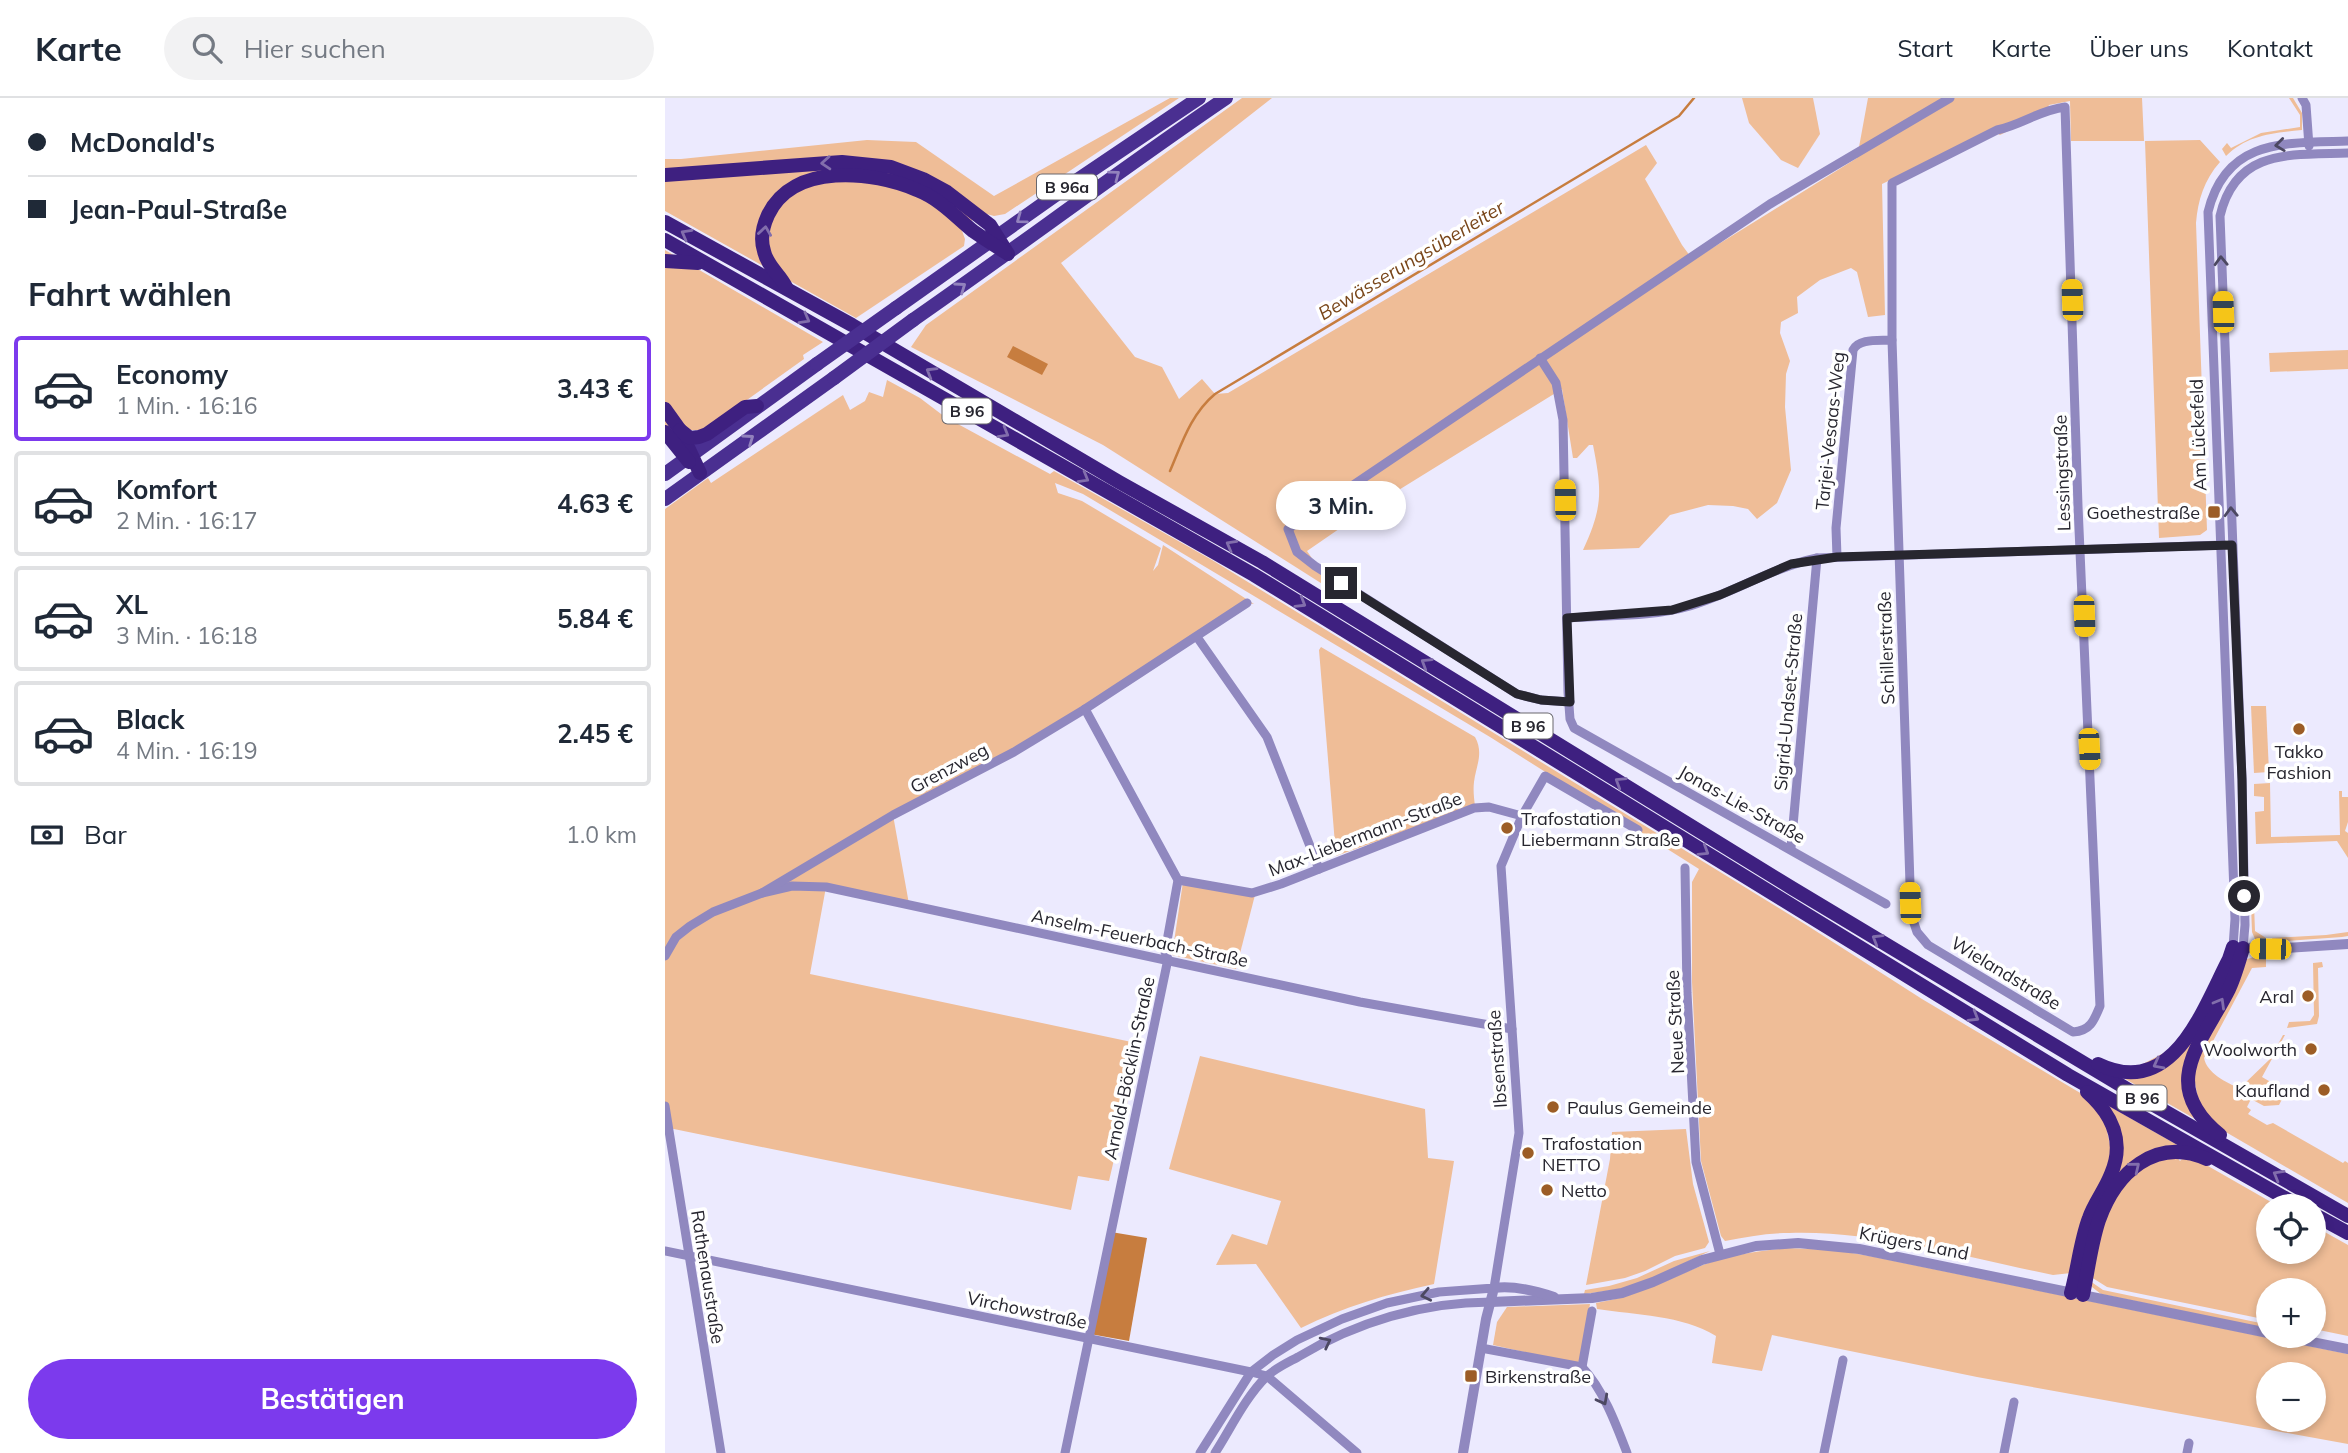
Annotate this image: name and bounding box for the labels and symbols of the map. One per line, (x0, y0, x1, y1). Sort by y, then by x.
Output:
one-way arrow (2274, 138, 2286, 153)
one-way arrow (820, 155, 831, 170)
one-way arrow (1107, 171, 1119, 184)
road number: B 96a (1037, 174, 1097, 200)
water label: Bewässerungsüberleiter (1314, 194, 1509, 325)
one-way arrow (1016, 211, 1029, 223)
one-way arrow (757, 225, 772, 237)
one-way arrow (681, 229, 694, 242)
one-way arrow (2213, 255, 2228, 266)
car (2061, 279, 2084, 321)
one-way arrow (953, 283, 966, 295)
car (2212, 291, 2235, 333)
one-way arrow (797, 311, 810, 324)
street label: Tarjei-Vesaas-Weg (1810, 351, 1850, 511)
one-way arrow (925, 367, 938, 380)
street label: Am Lückefeld (2185, 379, 2211, 491)
road number: B 96 (943, 398, 991, 424)
street label: Lessingstraße (2048, 414, 2076, 532)
one-way arrow (997, 424, 1010, 437)
one-way arrow (741, 435, 754, 447)
one-way arrow (1076, 470, 1089, 483)
car (1555, 479, 1576, 521)
callout: 3 Min. (1276, 482, 1406, 531)
place label: Goethestraße (2087, 501, 2200, 524)
marker: Goethestraße (2206, 504, 2222, 520)
one-way arrow (2223, 507, 2239, 517)
one-way arrow (1226, 540, 1239, 553)
route end (1325, 567, 1357, 599)
street label: Schillerstraße (1873, 591, 1899, 705)
one-way arrow (1293, 595, 1306, 608)
car (2073, 595, 2096, 637)
street label: Sigrid-Undset-Straße (1769, 612, 1807, 792)
one-way arrow (1420, 658, 1433, 671)
road number: B 96 (1503, 713, 1553, 738)
marker: Takko Fashion (2291, 721, 2307, 737)
car (2078, 727, 2101, 771)
street label: Grenzweg (906, 738, 992, 798)
place label: Takko Fashion (2266, 740, 2332, 784)
street label: Jonas-Lie-Straße (1675, 760, 1809, 848)
one-way arrow (1614, 777, 1627, 790)
street label: Max-Liebermann-Straße (1265, 787, 1465, 881)
place label: Trafostation Liebermann Straße (1521, 807, 1680, 851)
marker: Trafostation Liebermann Straße (1499, 820, 1515, 836)
one-way arrow (1696, 842, 1709, 855)
route start (2228, 880, 2260, 912)
car (1899, 882, 1922, 924)
street label: Anselm-Feuerbach-Straße (1030, 904, 1250, 972)
street label: Wielandstraße (1947, 931, 2065, 1015)
one-way arrow (1871, 934, 1884, 947)
car (2249, 938, 2292, 960)
street label: Neue Straße (1661, 969, 1689, 1075)
street label: Arnold-Böcklin-Straße (1098, 974, 1160, 1162)
place label: Aral (2259, 985, 2294, 1008)
marker: Aral (2300, 988, 2316, 1004)
one-way arrow (2212, 998, 2225, 1010)
street label: Ibsenstraße (1482, 1009, 1512, 1109)
one-way arrow (1966, 1009, 1979, 1022)
place label: Woolworth (2204, 1038, 2297, 1061)
marker: Woolworth (2303, 1041, 2319, 1057)
one-way arrow (2153, 1056, 2166, 1069)
place label: Kaufland (2235, 1079, 2310, 1102)
marker: Kaufland (2316, 1082, 2332, 1098)
road number: B 96 (2117, 1086, 2167, 1110)
place label: Paulus Gemeinde (1567, 1096, 1712, 1119)
marker: Paulus Gemeinde (1545, 1099, 1561, 1115)
place label: Trafostation NETTO (1542, 1132, 1642, 1176)
marker: Trafostation NETTO (1520, 1145, 1536, 1161)
one-way arrow (2128, 1163, 2140, 1176)
one-way arrow (2273, 1171, 2286, 1184)
place label: Netto (1561, 1179, 1607, 1202)
marker: Netto (1539, 1182, 1555, 1198)
street label: Rathenaustraße (686, 1208, 730, 1346)
street label: Krügers Land (1857, 1221, 1971, 1265)
street label: Virchowstraße (965, 1286, 1089, 1334)
one-way arrow (1420, 1287, 1432, 1301)
one-way arrow (1318, 1336, 1331, 1350)
place label: Birkenstraße (1485, 1365, 1591, 1388)
marker: Birkenstraße (1463, 1368, 1479, 1384)
one-way arrow (1594, 1393, 1608, 1405)

